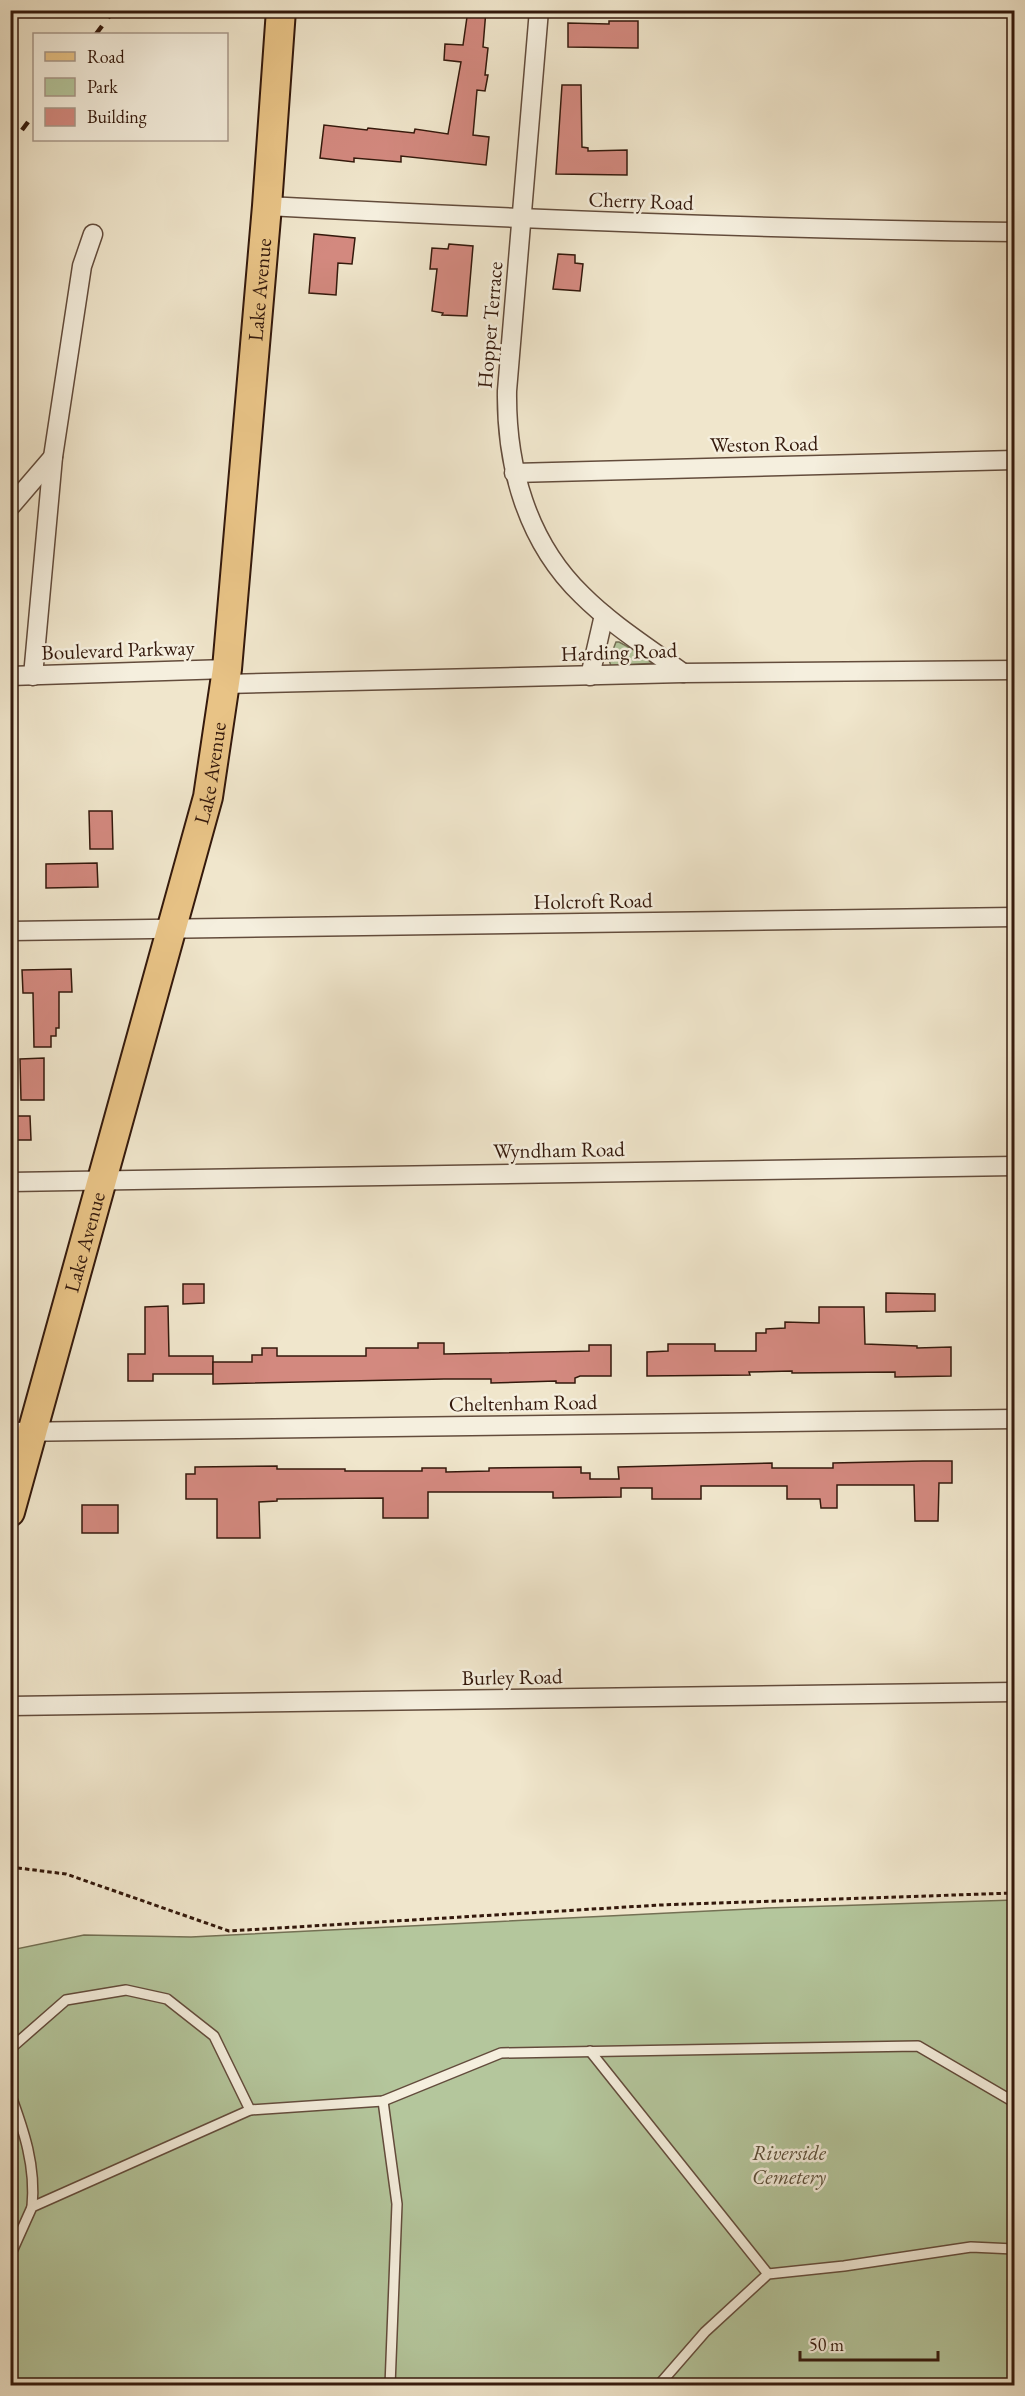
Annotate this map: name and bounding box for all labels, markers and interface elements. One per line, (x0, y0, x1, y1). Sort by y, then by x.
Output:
legend (33, 33, 228, 141)
text: Road (87, 45, 126, 68)
text: Park (87, 75, 118, 98)
text: Building (87, 105, 147, 128)
street label: Cherry Road (588, 185, 694, 216)
street label: Lake Avenue (241, 237, 277, 342)
street label: Hopper Terrace (471, 260, 509, 390)
street label: Weston Road (710, 429, 819, 458)
street label: Boulevard Parkway (41, 633, 196, 666)
street label: Harding Road (560, 636, 678, 667)
street label: Lake Avenue (187, 720, 232, 827)
street label: Holcroft Road (533, 886, 653, 915)
street label: Wyndham Road (493, 1135, 625, 1164)
street label: Lake Avenue (57, 1189, 111, 1295)
street label: Cheltenham Road (449, 1388, 598, 1417)
street label: Burley Road (461, 1662, 563, 1691)
park label: Riverside Cemetery (752, 2139, 827, 2190)
scale bar (800, 2324, 938, 2362)
text: 50 m (809, 2333, 844, 2356)

